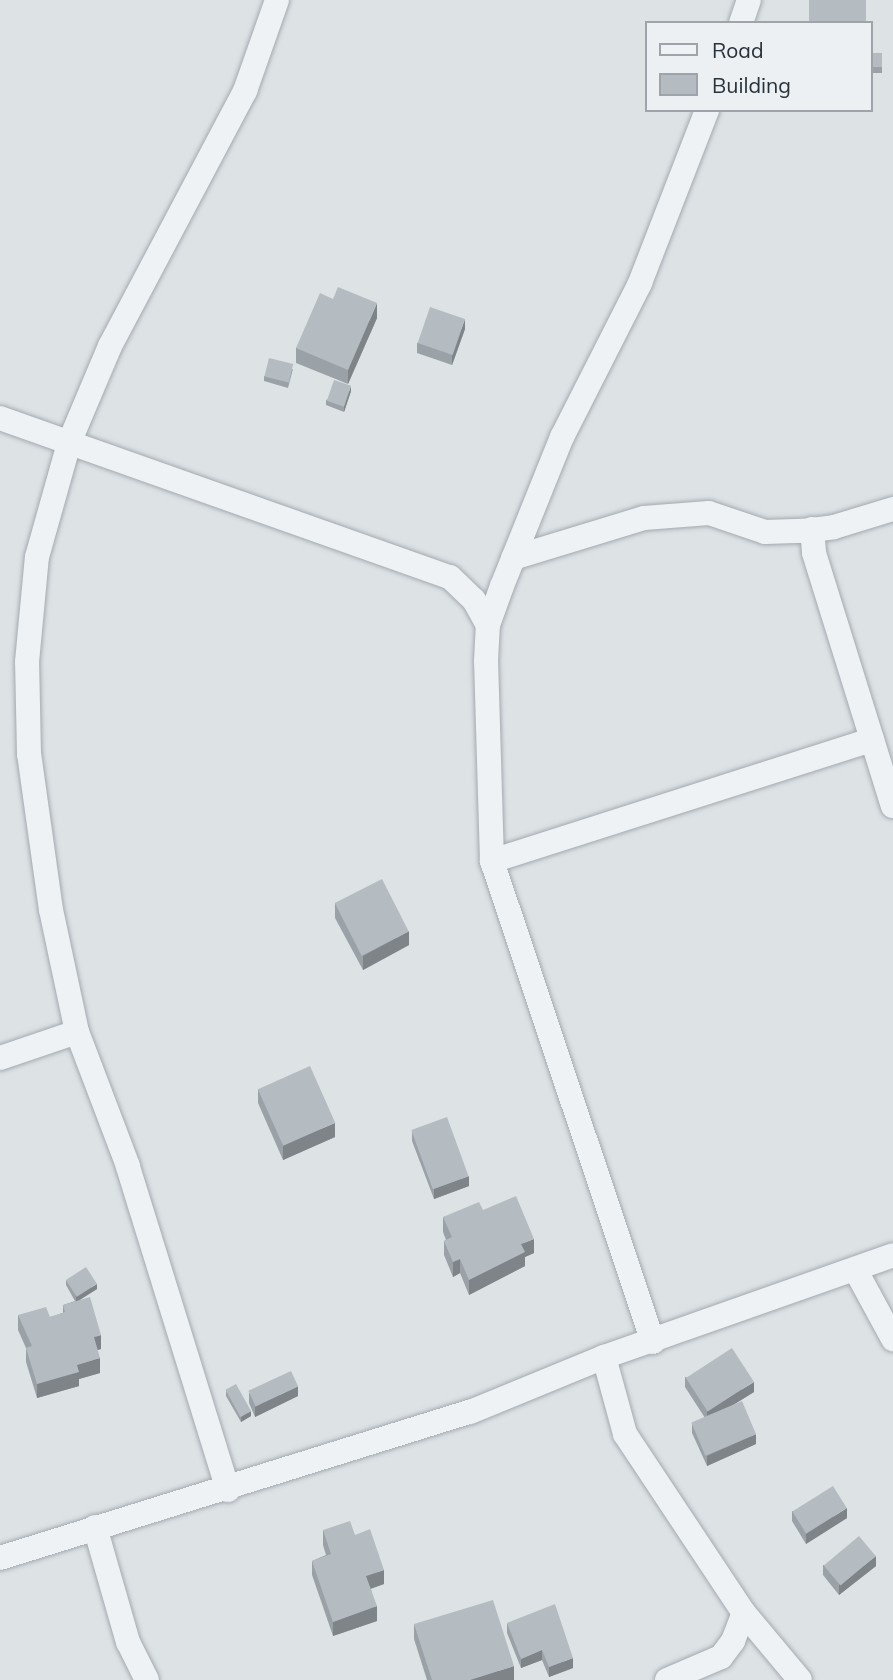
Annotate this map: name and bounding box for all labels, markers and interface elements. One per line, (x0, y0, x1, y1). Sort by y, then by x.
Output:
legend (644, 21, 872, 112)
text: Road (712, 37, 763, 63)
text: Building (712, 72, 791, 98)

